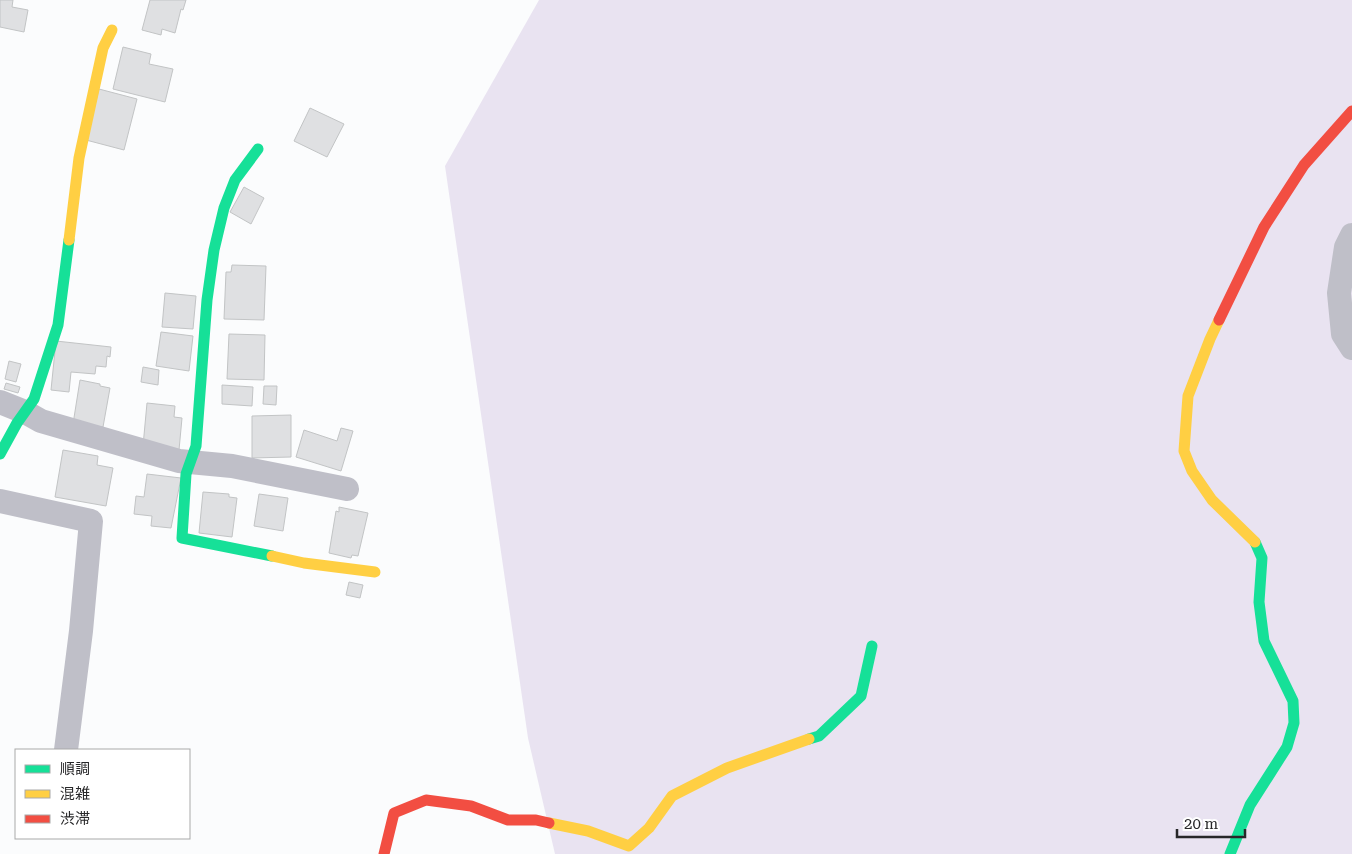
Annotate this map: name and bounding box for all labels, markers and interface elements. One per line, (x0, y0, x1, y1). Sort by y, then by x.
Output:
legend (15, 749, 190, 839)
text: 順調 (60, 760, 90, 778)
text: 混雑 (60, 785, 90, 803)
scale bar (1177, 806, 1244, 838)
text: 渋滞 (60, 810, 90, 828)
text: 20 m (1184, 815, 1219, 833)

